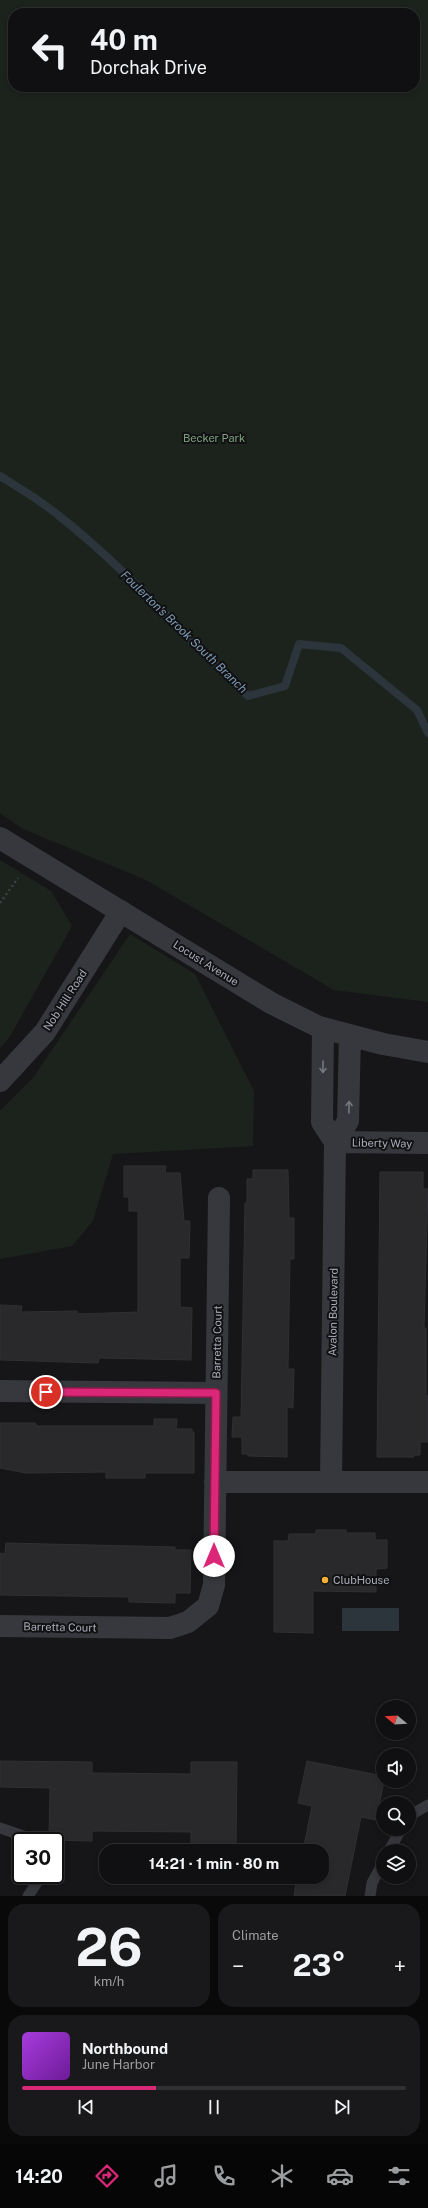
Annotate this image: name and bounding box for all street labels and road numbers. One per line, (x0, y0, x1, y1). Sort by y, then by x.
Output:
street label: Locust Avenue (171, 938, 241, 988)
street label: Nob Hill Road (41, 967, 89, 1033)
street label: Liberty Way (352, 1136, 412, 1150)
street label: Avalon Boulevard (326, 1268, 340, 1356)
street label: Barretta Court (210, 1305, 224, 1379)
street label: Barretta Court (23, 1620, 97, 1634)

